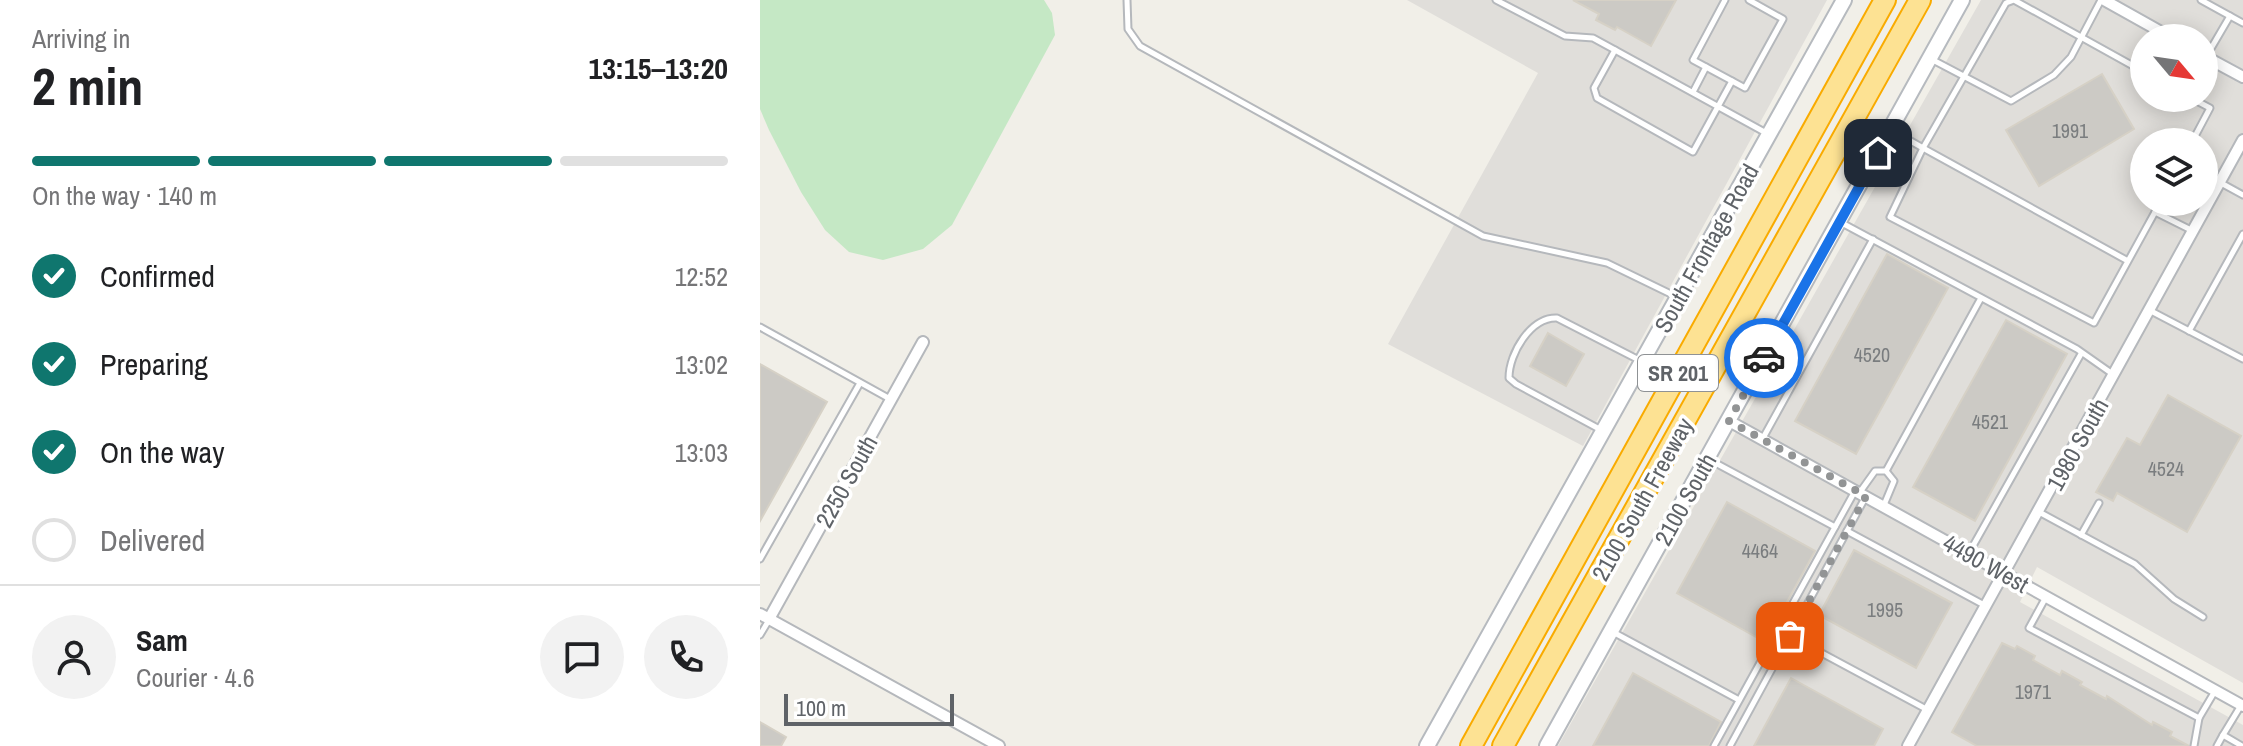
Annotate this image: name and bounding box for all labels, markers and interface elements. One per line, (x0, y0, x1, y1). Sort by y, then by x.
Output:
text: Arriving in (32, 21, 130, 56)
north arrow (2130, 24, 2218, 112)
map controls (2130, 24, 2218, 216)
text: 13:15–13:20 (589, 48, 728, 88)
text: 2 min (32, 51, 143, 121)
house number: 1991 (2052, 117, 2088, 144)
pin (1844, 119, 1912, 187)
button: layers (2130, 128, 2218, 216)
icon: home (1856, 131, 1900, 175)
street label: South Frontage Road (1646, 158, 1766, 338)
text: On the way · 140 m (32, 178, 217, 213)
icon: check (32, 254, 76, 298)
text: Confirmed (100, 256, 215, 296)
text: 12:52 (675, 259, 728, 294)
courier (1724, 318, 1804, 398)
icon: car (1742, 336, 1786, 380)
house number: 4520 (1854, 341, 1890, 368)
icon: check (32, 342, 76, 386)
text: Preparing (100, 344, 208, 384)
text: 13:02 (675, 347, 728, 382)
road number: SR 201 (1638, 355, 1718, 391)
street label: 1980 South (2039, 392, 2115, 496)
house number: 4521 (1972, 408, 2008, 435)
street label: 2100 South Freeway (1585, 413, 1699, 585)
street label: 2250 South (808, 429, 884, 533)
icon: check (32, 430, 76, 474)
text: On the way (100, 432, 224, 472)
text: 13:03 (675, 435, 728, 470)
street label: 2100 South (1648, 448, 1722, 550)
house number: 4524 (2148, 455, 2184, 482)
text: Delivered (100, 520, 205, 560)
street label: 4490 West (1937, 526, 2035, 600)
house number: 4464 (1742, 537, 1778, 564)
house number: 1995 (1867, 596, 1903, 623)
pin (1756, 602, 1824, 670)
icon: bag (1768, 614, 1812, 658)
button: person (32, 615, 116, 699)
button: chat (540, 615, 624, 699)
button: phone (644, 615, 728, 699)
text: Sam (136, 620, 188, 660)
text: Courier · 4.6 (136, 660, 255, 695)
house number: 1971 (2015, 678, 2051, 705)
scale bar (784, 690, 954, 726)
text: 100 m (796, 693, 846, 723)

